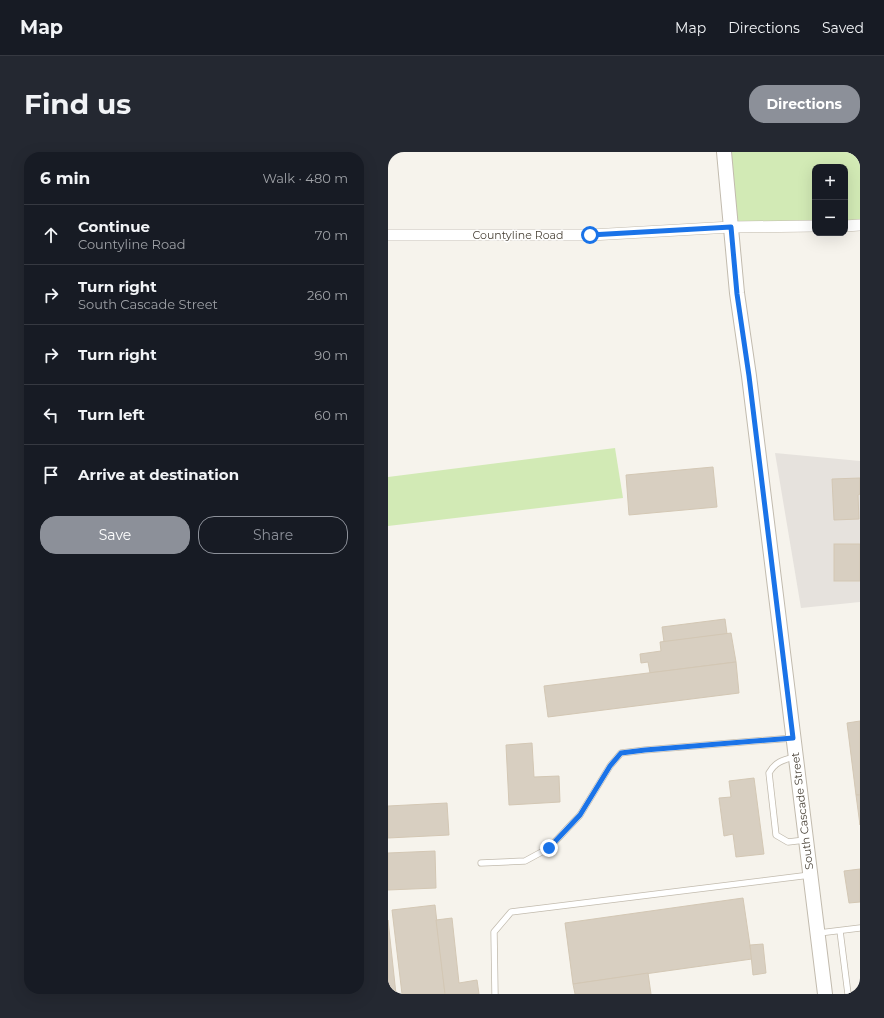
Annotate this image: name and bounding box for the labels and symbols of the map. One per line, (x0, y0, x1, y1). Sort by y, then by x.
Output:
route start (581, 226, 599, 244)
street label: Countyline Road (473, 228, 563, 242)
street label: South Cascade Street (788, 751, 816, 871)
route end (540, 839, 558, 857)

